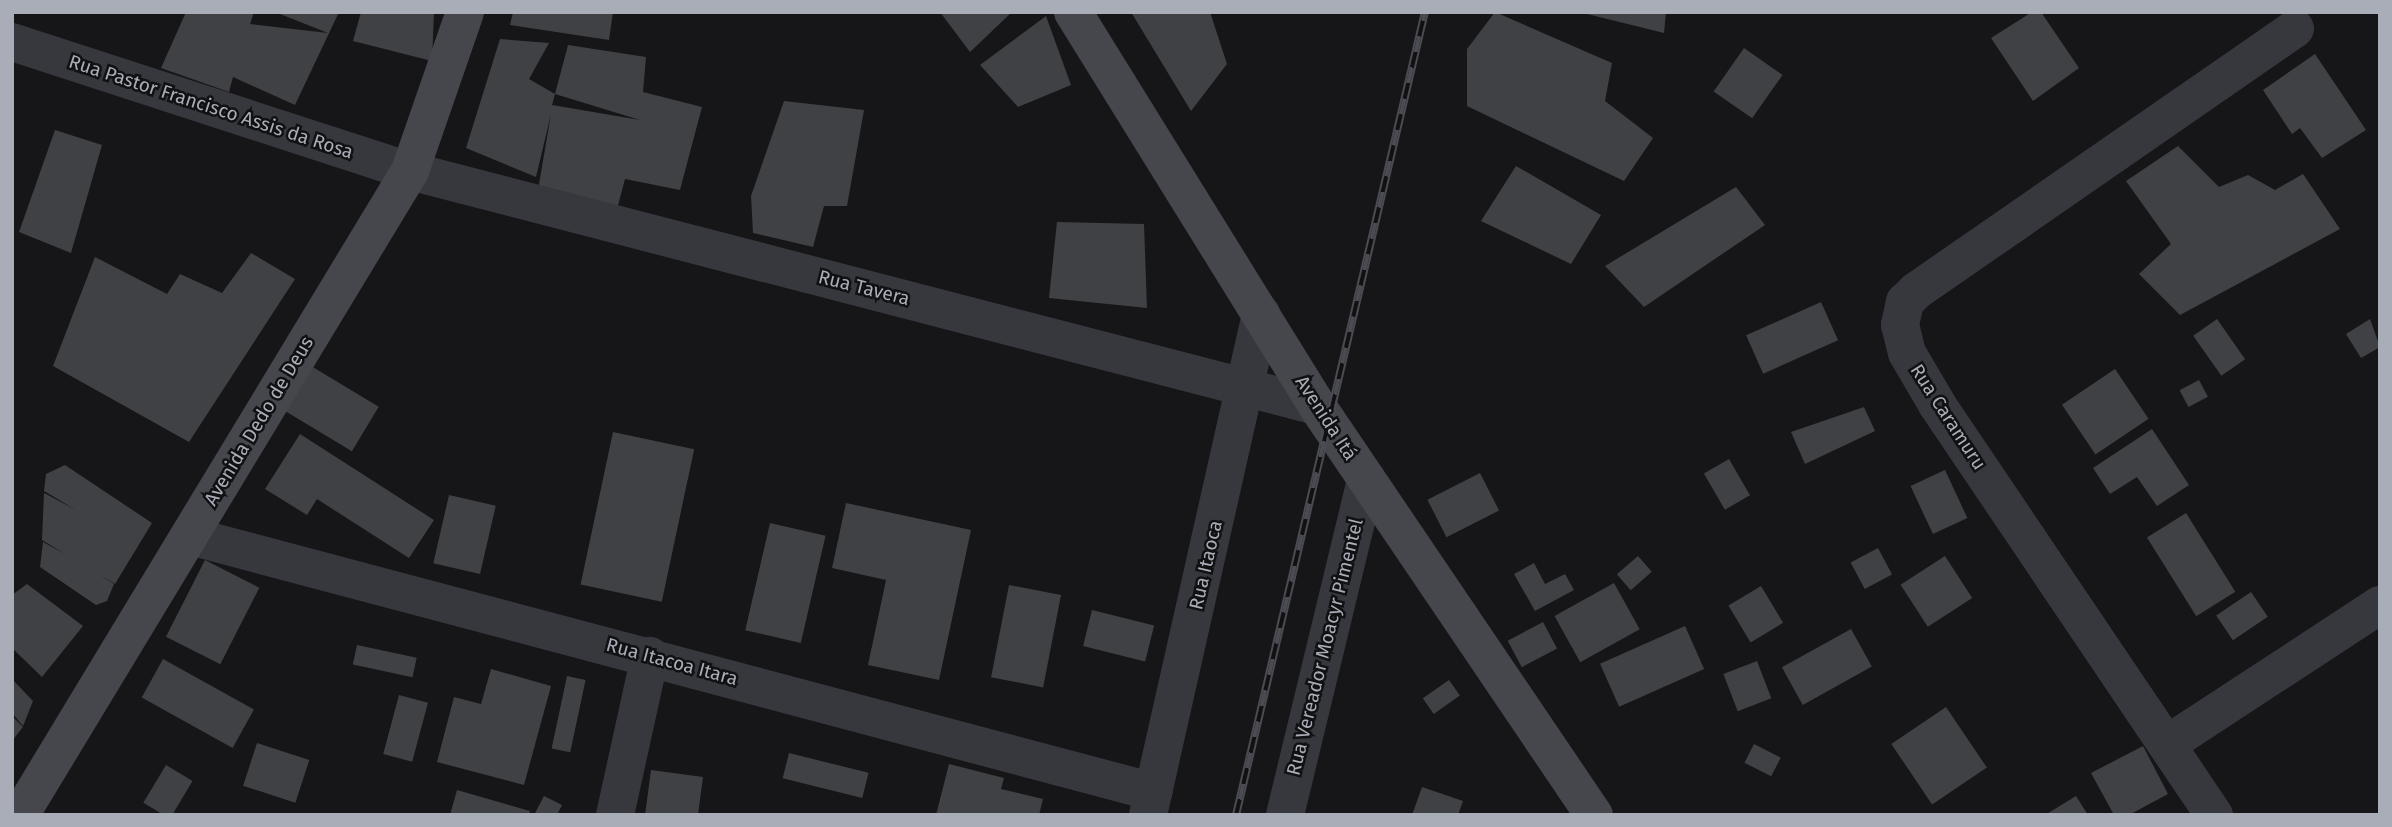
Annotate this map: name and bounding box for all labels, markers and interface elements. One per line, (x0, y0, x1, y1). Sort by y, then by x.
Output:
street label: Rua Pastor Francisco Assis da Rosa (66, 50, 356, 164)
street label: Rua Tavera (816, 266, 912, 310)
street label: Avenida Dedo de Deus (200, 332, 318, 510)
street label: Rua Caramuru (1905, 360, 1991, 474)
street label: Avenida Itá (1290, 371, 1362, 465)
street label: Rua Vereador Moacyr Pimentel (1282, 516, 1368, 778)
street label: Rua Itaoca (1185, 518, 1227, 612)
street label: Rua Itacoa Itara (604, 633, 740, 691)

